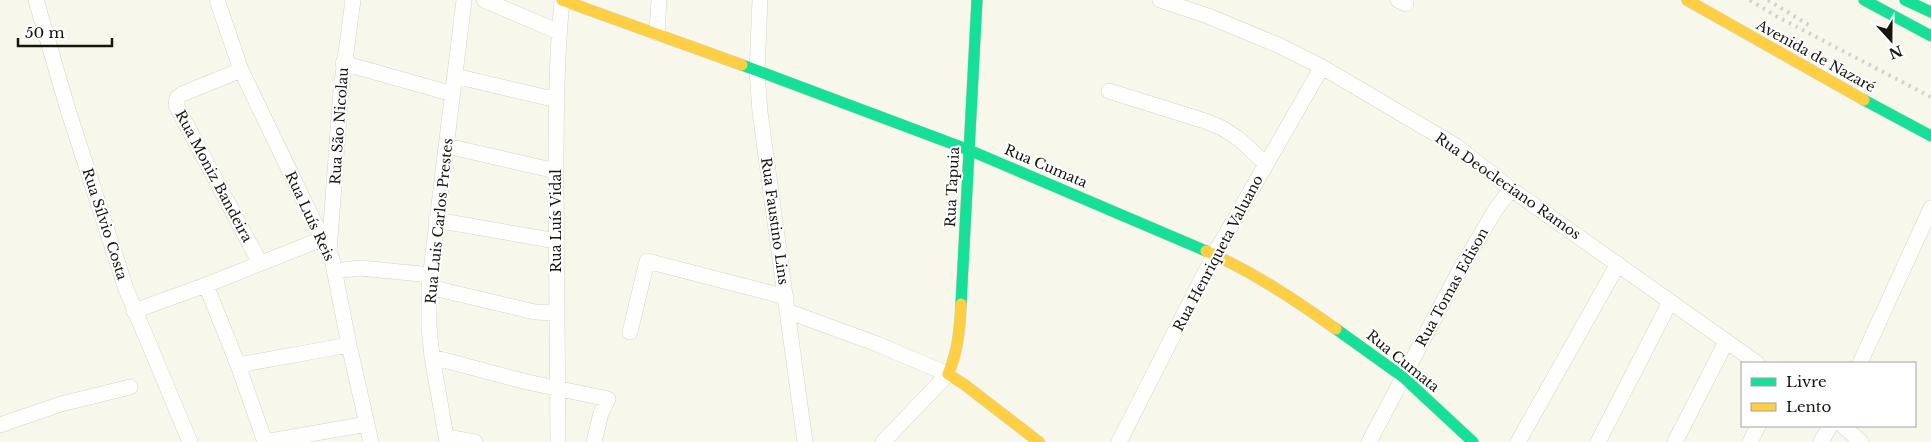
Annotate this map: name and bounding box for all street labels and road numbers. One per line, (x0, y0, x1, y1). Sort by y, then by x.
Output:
street label: Avenida de Nazaré (1753, 15, 1879, 96)
street label: Rua São Nicolau (326, 66, 352, 185)
street label: Rua Moniz Bandeira (172, 107, 257, 245)
street label: Rua Deocleciano Ramos (1432, 129, 1584, 243)
street label: Rua Luis Carlos Prestes (421, 137, 457, 305)
street label: Rua Cumata (1002, 140, 1090, 192)
street label: Rua Tapuia (941, 146, 963, 228)
street label: Rua Faustino Lins (757, 156, 793, 286)
street label: Rua Sílvio Costa (78, 166, 132, 282)
street label: Rua Luís Reis (281, 168, 339, 264)
street label: Rua Luís Vidal (547, 169, 565, 273)
street label: Rua Henriqueta Valuano (1169, 172, 1267, 334)
street label: Rua Tomas Edison (1412, 224, 1492, 350)
street label: Rua Cumata (1363, 326, 1443, 396)

